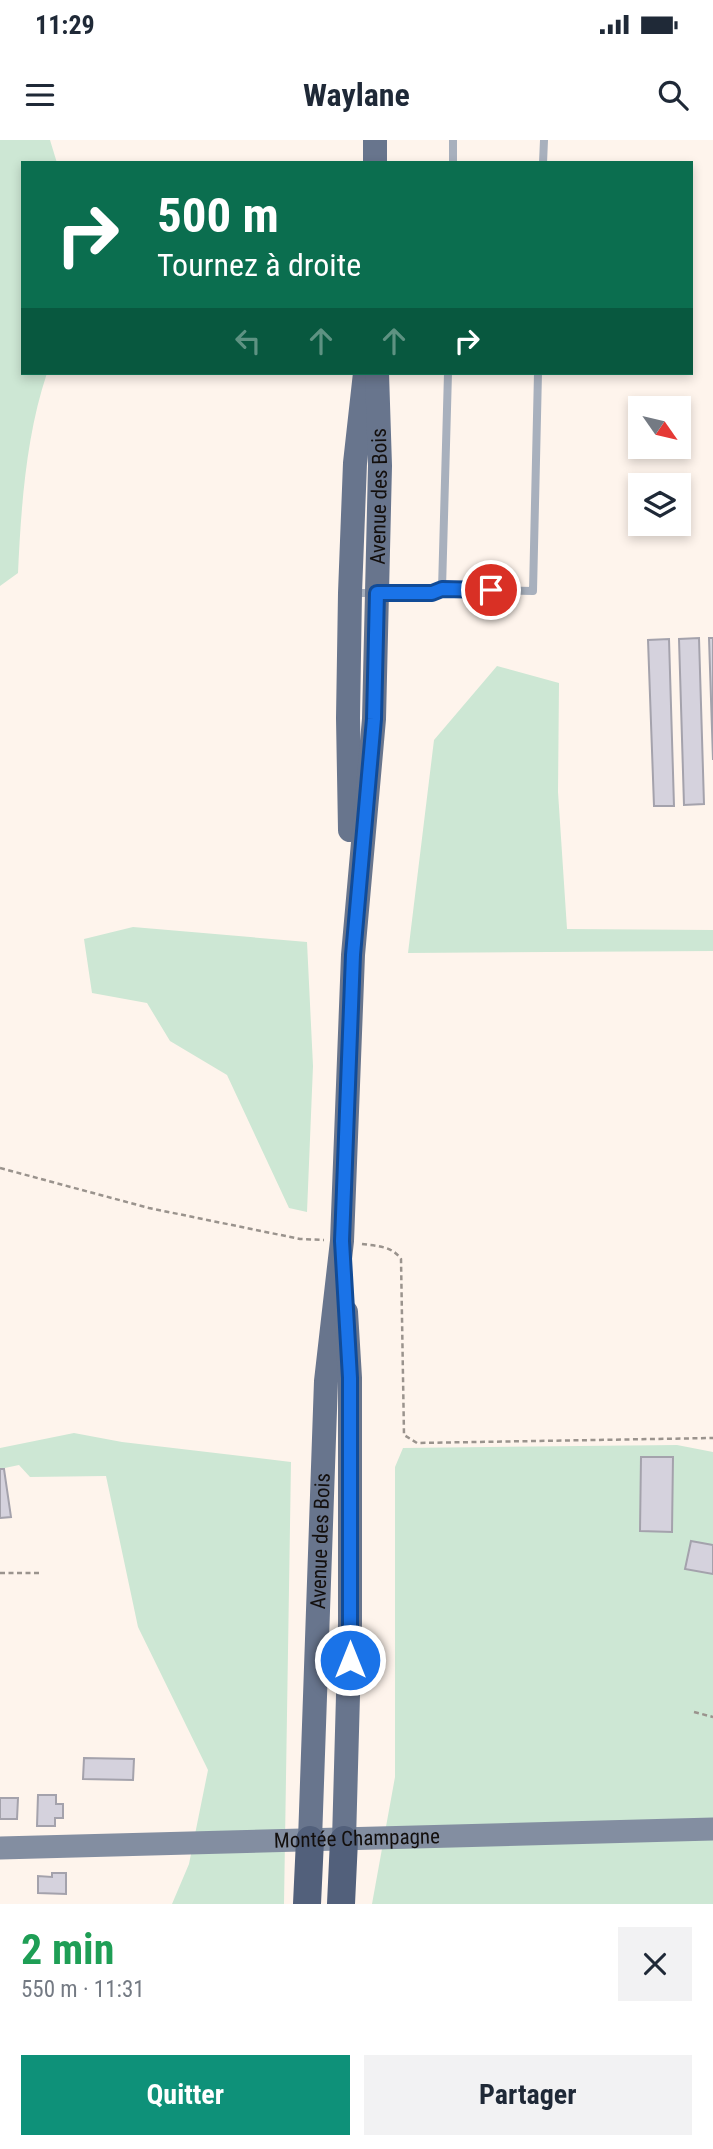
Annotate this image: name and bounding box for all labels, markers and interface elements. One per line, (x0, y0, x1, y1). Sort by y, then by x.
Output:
text: 11:29 (35, 10, 95, 40)
icon: menu (21, 76, 59, 114)
text: Waylane (303, 76, 410, 114)
icon: search (654, 76, 692, 114)
text: 500 m (157, 187, 279, 244)
icon: right (42, 189, 133, 280)
text: Tournez à droite (157, 246, 361, 284)
icon: left (229, 322, 267, 360)
icon: ahead (302, 322, 340, 360)
icon: ahead (375, 322, 413, 360)
icon: right (448, 322, 486, 360)
north arrow (628, 396, 691, 458)
map controls (628, 396, 691, 536)
street label: Avenue des Bois (366, 428, 392, 565)
button: layers (628, 473, 691, 536)
pin (461, 560, 521, 620)
icon: arrive (472, 571, 510, 609)
street label: Avenue des Bois (306, 1473, 335, 1610)
position arrow (313, 1623, 387, 1697)
street label: Montée Champagne (274, 1824, 440, 1853)
text: 2 min (21, 1925, 114, 1974)
button: close (618, 1927, 692, 2001)
text: 550 m · 11:31 (21, 1976, 145, 2003)
button: Quitter (21, 2055, 350, 2135)
button: Partager (364, 2055, 692, 2135)

